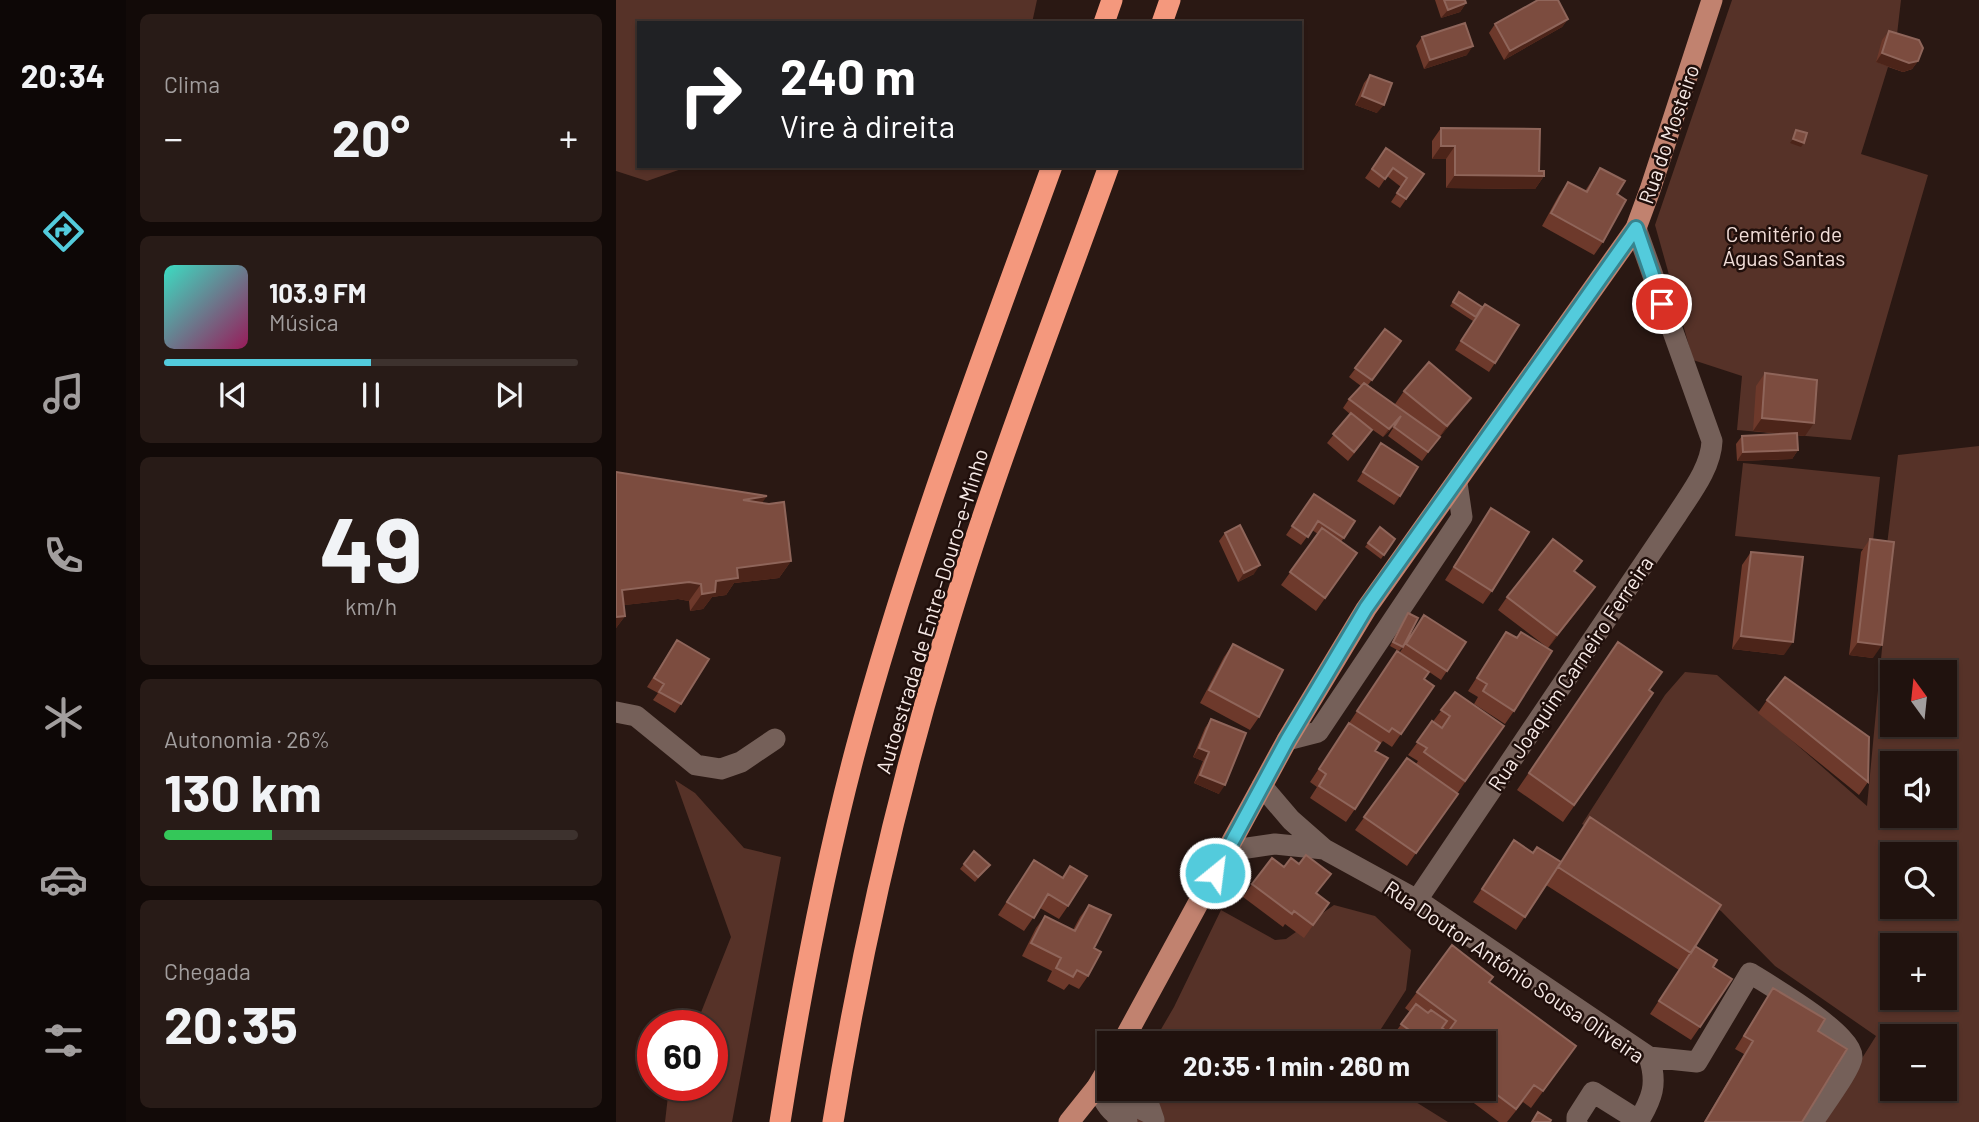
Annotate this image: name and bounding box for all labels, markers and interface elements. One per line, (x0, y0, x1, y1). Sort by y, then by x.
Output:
text: 240 m (780, 46, 916, 105)
icon: right (665, 49, 756, 140)
text: 20:34 (21, 56, 105, 94)
street label: Rua do Mosteiro (1632, 61, 1704, 207)
text: Clima (164, 70, 220, 98)
text: 20° (332, 105, 410, 167)
text: Vire à direita (780, 106, 955, 144)
text: − (164, 114, 183, 160)
text: + (559, 114, 578, 160)
icon: directions (39, 207, 88, 256)
park label: Cemitério de Águas Santas (1723, 221, 1845, 270)
pin (1632, 274, 1692, 334)
text: 103.9 FM (269, 277, 366, 308)
icon: arrive (1643, 285, 1681, 323)
text: Música (269, 308, 338, 336)
icon: music (39, 369, 88, 418)
icon: previous (214, 376, 252, 414)
icon: pause (352, 376, 390, 414)
icon: next (490, 376, 528, 414)
street label: Autoestrada de Entre-Douro-e-Minho (870, 446, 992, 776)
text: 49 (319, 492, 423, 601)
icon: phone (39, 531, 88, 580)
street label: Rua Joaquim Carneiro Ferreira (1482, 551, 1658, 795)
text: km/h (345, 592, 397, 620)
north arrow (1880, 660, 1956, 737)
map controls (1880, 660, 1957, 1101)
icon: climate (39, 693, 88, 742)
text: Autonomia · 26% (164, 725, 330, 753)
button: sound (1880, 751, 1957, 828)
text: 130 km (164, 760, 322, 822)
position arrow (1178, 836, 1252, 910)
button: search (1880, 842, 1957, 919)
icon: car (39, 855, 88, 904)
street label: Rua Doutor António Sousa Oliveira (1380, 875, 1650, 1067)
button: + (1880, 933, 1957, 1010)
text: Chegada (164, 957, 251, 985)
text: 20:35 (164, 992, 298, 1054)
speed limit sign: 60 (637, 1010, 728, 1101)
icon: filters (39, 1016, 88, 1065)
button: − (1880, 1024, 1957, 1101)
text: 20:35 · 1 min · 260 m (1183, 1050, 1410, 1081)

